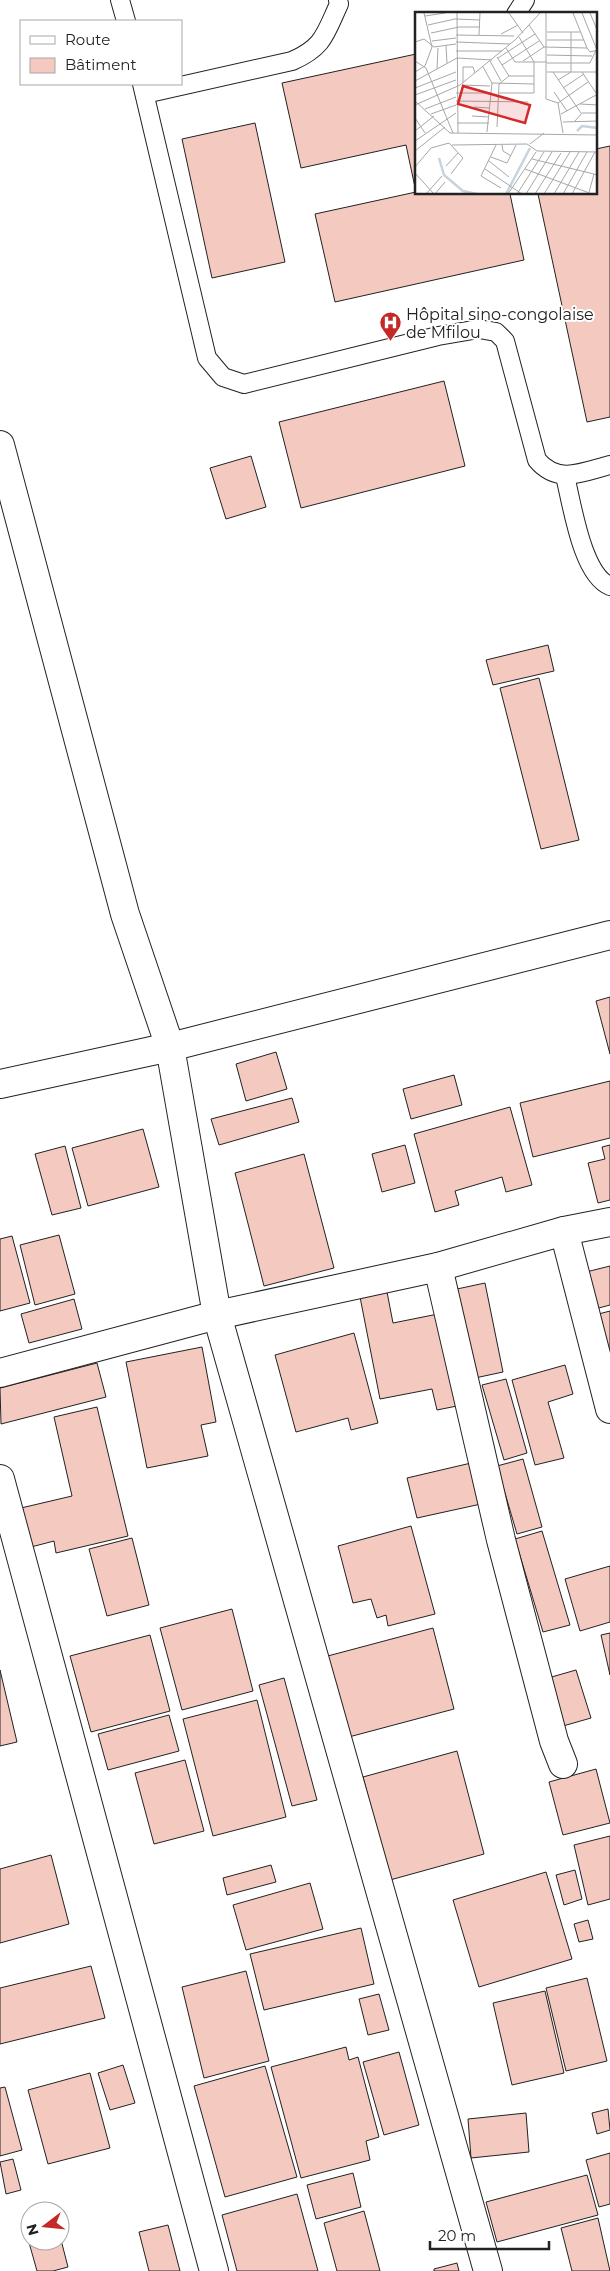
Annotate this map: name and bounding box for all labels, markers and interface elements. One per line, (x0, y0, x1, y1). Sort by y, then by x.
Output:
inset map (415, 12, 598, 195)
legend (20, 20, 182, 85)
text: Route (65, 30, 110, 49)
text: Bâtiment (65, 55, 137, 74)
place label: Hôpital sino-congolaise de Mfilou (406, 305, 594, 342)
hospital icon: Hôpital sino-congolaise de Mfilou (378, 311, 402, 342)
north arrow (20, 2201, 70, 2251)
scale bar (430, 2218, 549, 2250)
text: N (22, 2222, 43, 2238)
text: 20 m (438, 2226, 476, 2245)

